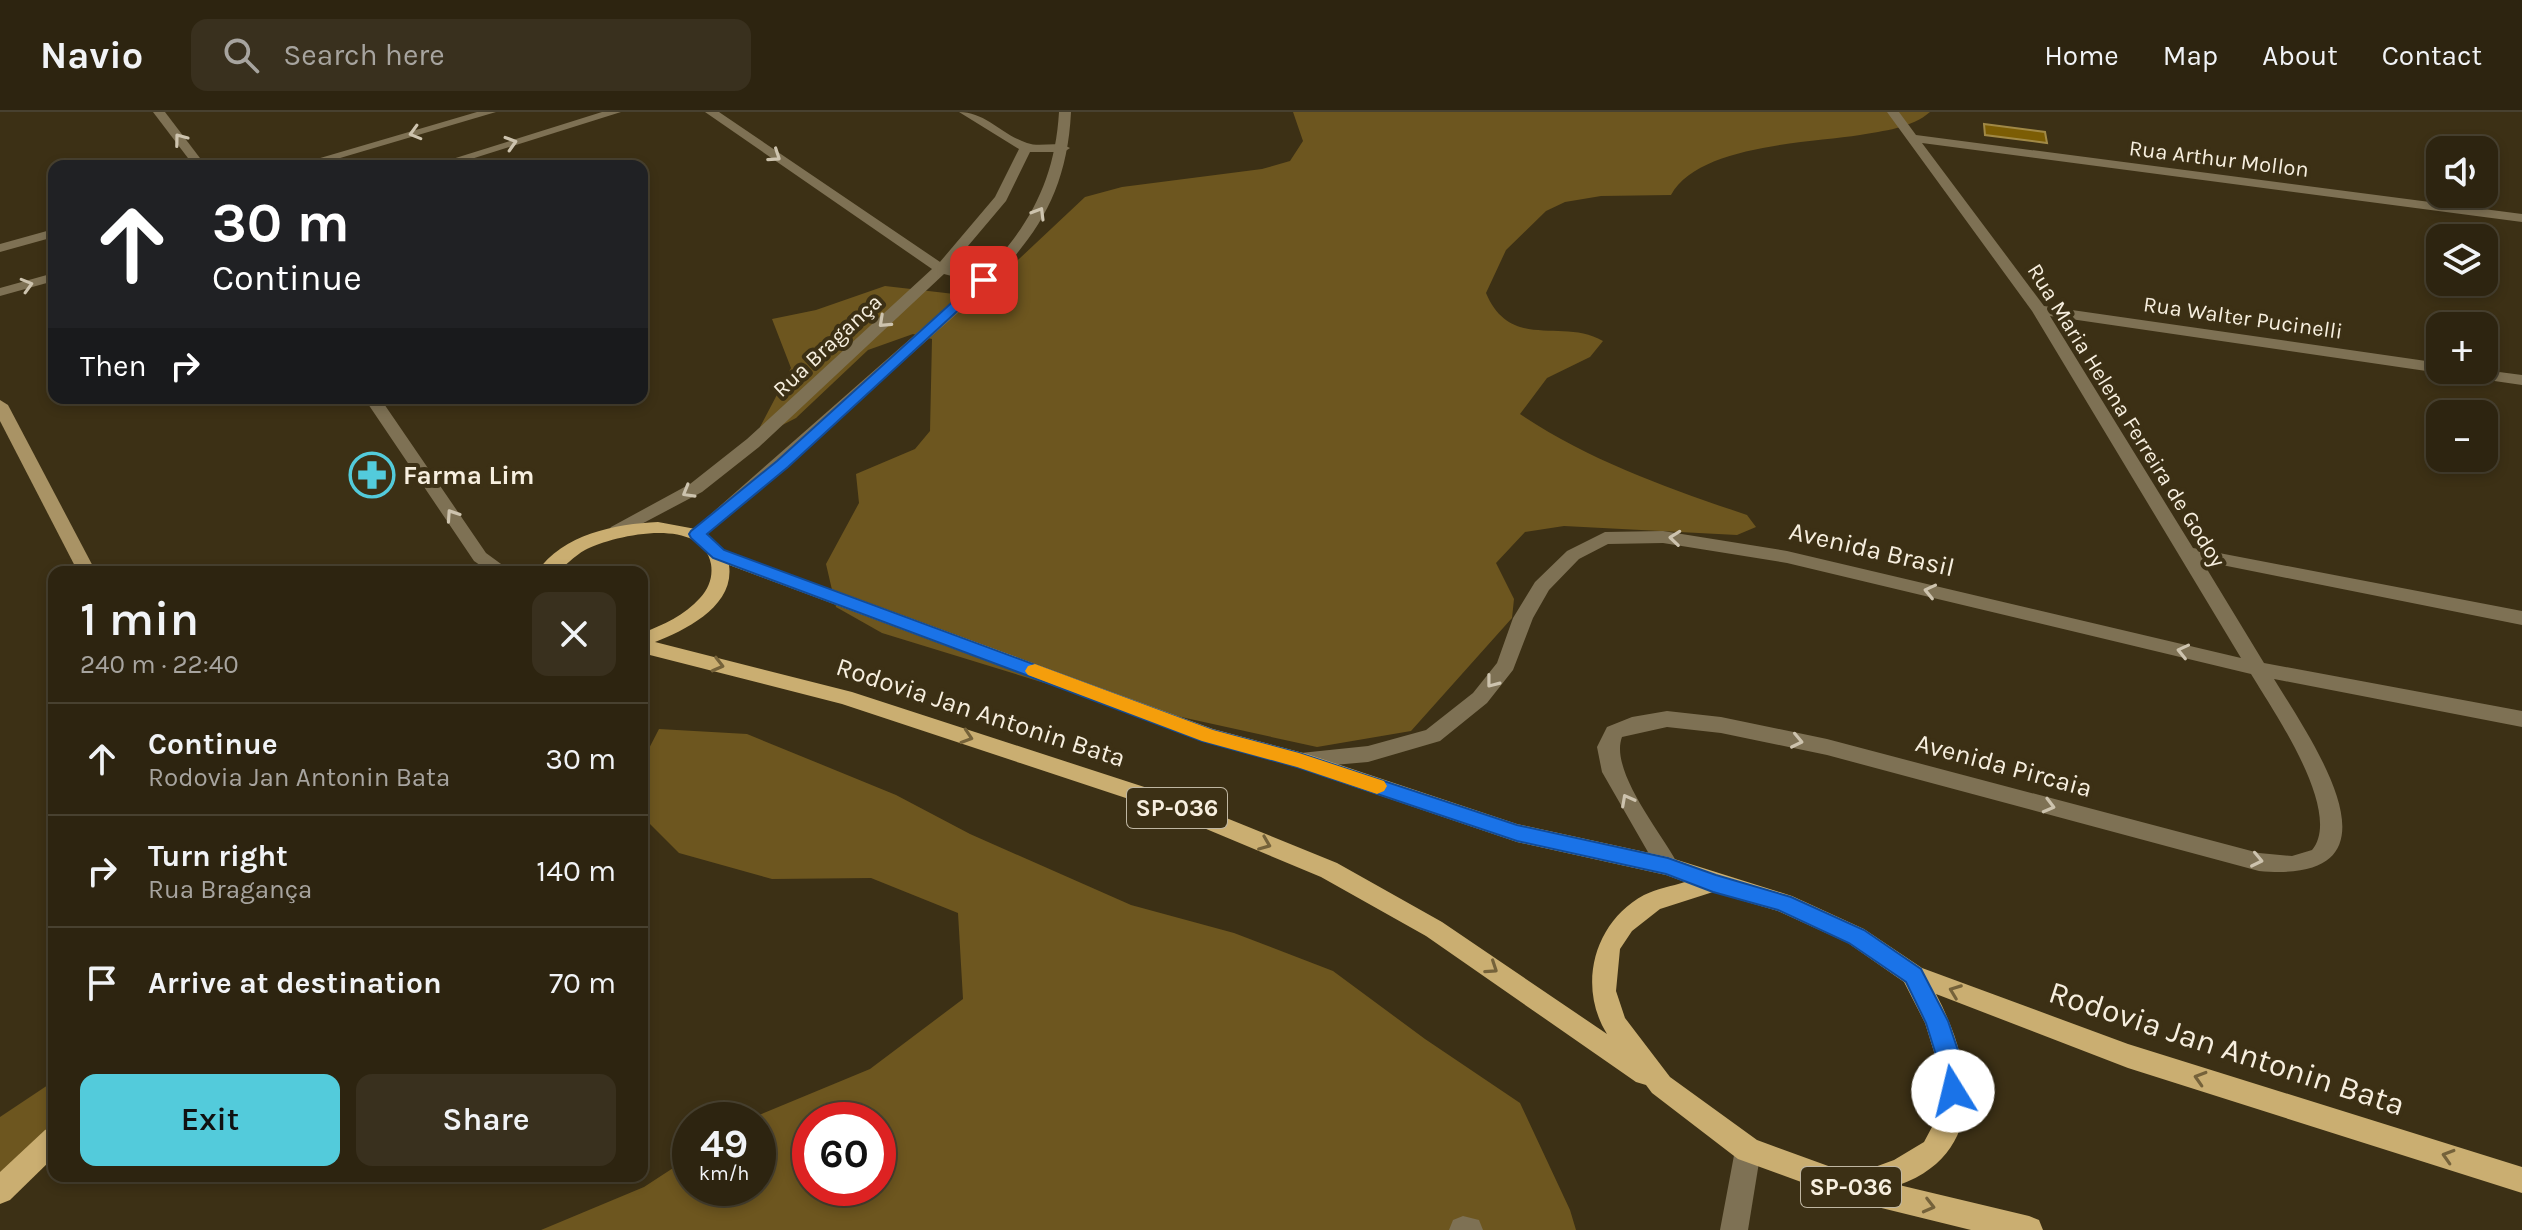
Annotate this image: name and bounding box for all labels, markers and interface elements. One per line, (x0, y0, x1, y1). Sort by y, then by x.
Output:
search box (191, 19, 751, 91)
text: Navio (40, 33, 143, 78)
icon: search (219, 33, 263, 77)
text: Search here (283, 37, 445, 73)
text: Home (2044, 39, 2119, 72)
text: Map (2163, 39, 2218, 72)
text: About (2262, 39, 2338, 72)
text: Contact (2382, 39, 2482, 72)
one-way arrow (409, 124, 423, 140)
one-way arrow (175, 133, 189, 148)
street label: Rua Arthur Mollon (2127, 135, 2310, 183)
one-way arrow (504, 136, 517, 152)
map controls (2426, 136, 2498, 472)
button: sound (2426, 136, 2498, 208)
one-way arrow (767, 146, 781, 161)
text: 30 m (212, 190, 350, 255)
icon: ahead (80, 192, 184, 296)
one-way arrow (1029, 207, 1044, 222)
button: layers (2426, 224, 2498, 296)
pin (950, 246, 1018, 314)
text: Continue (212, 257, 362, 299)
icon: arrive (962, 258, 1006, 302)
street label: Rua Maria Helena Ferreira de Godoy (2022, 259, 2231, 572)
one-way arrow (20, 277, 33, 294)
street label: Rua Bragança (768, 289, 887, 403)
street label: Rua Walter Pucinelli (2142, 291, 2344, 345)
button: + (2426, 312, 2498, 384)
one-way arrow (879, 313, 893, 327)
icon: right (163, 344, 207, 388)
text: Then (80, 348, 147, 384)
button: − (2426, 400, 2498, 472)
pharmacy icon: Farma Lim (348, 451, 396, 499)
place label: Farma Lim (403, 460, 535, 491)
one-way arrow (682, 482, 697, 498)
one-way arrow (447, 509, 462, 523)
street label: Avenida Brasil (1786, 515, 1958, 584)
one-way arrow (1669, 530, 1682, 547)
one-way arrow (1924, 583, 1937, 600)
text: 1 min (80, 591, 199, 647)
button: close (532, 592, 616, 676)
one-way arrow (2177, 643, 2190, 660)
text: 240 m · 22:40 (80, 649, 239, 680)
street label: Rodovia Jan Antonin Bata (832, 651, 1129, 774)
one-way arrow (710, 656, 724, 673)
one-way arrow (1488, 673, 1502, 688)
text: Continue (148, 726, 278, 762)
street label: Avenida Pircaia (1912, 727, 2096, 804)
one-way arrow (960, 728, 974, 744)
one-way arrow (1790, 732, 1804, 749)
icon: ahead (80, 737, 124, 781)
text: 30 m (545, 741, 616, 777)
text: Rodovia Jan Antonin Bata (148, 762, 450, 793)
road number: SP-036 (1127, 788, 1227, 828)
one-way arrow (1622, 793, 1637, 808)
one-way arrow (2042, 796, 2056, 813)
one-way arrow (1257, 834, 1271, 850)
text: Turn right (148, 838, 288, 874)
icon: right (80, 849, 124, 893)
one-way arrow (2250, 851, 2263, 868)
text: 140 m (536, 853, 616, 889)
text: Rua Bragança (148, 874, 312, 905)
one-way arrow (1483, 959, 1497, 974)
icon: arrive (80, 961, 124, 1005)
text: Arrive at destination (148, 965, 442, 1001)
text: 70 m (549, 965, 616, 1001)
street label: Rodovia Jan Antonin Bata (2044, 973, 2409, 1124)
one-way arrow (1949, 984, 1963, 1001)
position arrow (1911, 1049, 1995, 1133)
one-way arrow (2193, 1072, 2207, 1088)
button: Exit (80, 1074, 340, 1166)
button: Share (356, 1074, 616, 1166)
speed limit sign: 60 (792, 1102, 896, 1206)
text: 49 (700, 1120, 748, 1167)
one-way arrow (2441, 1150, 2455, 1166)
text: km/h (699, 1162, 749, 1185)
road number: SP-036 (1801, 1167, 1901, 1207)
one-way arrow (1922, 1197, 1936, 1214)

